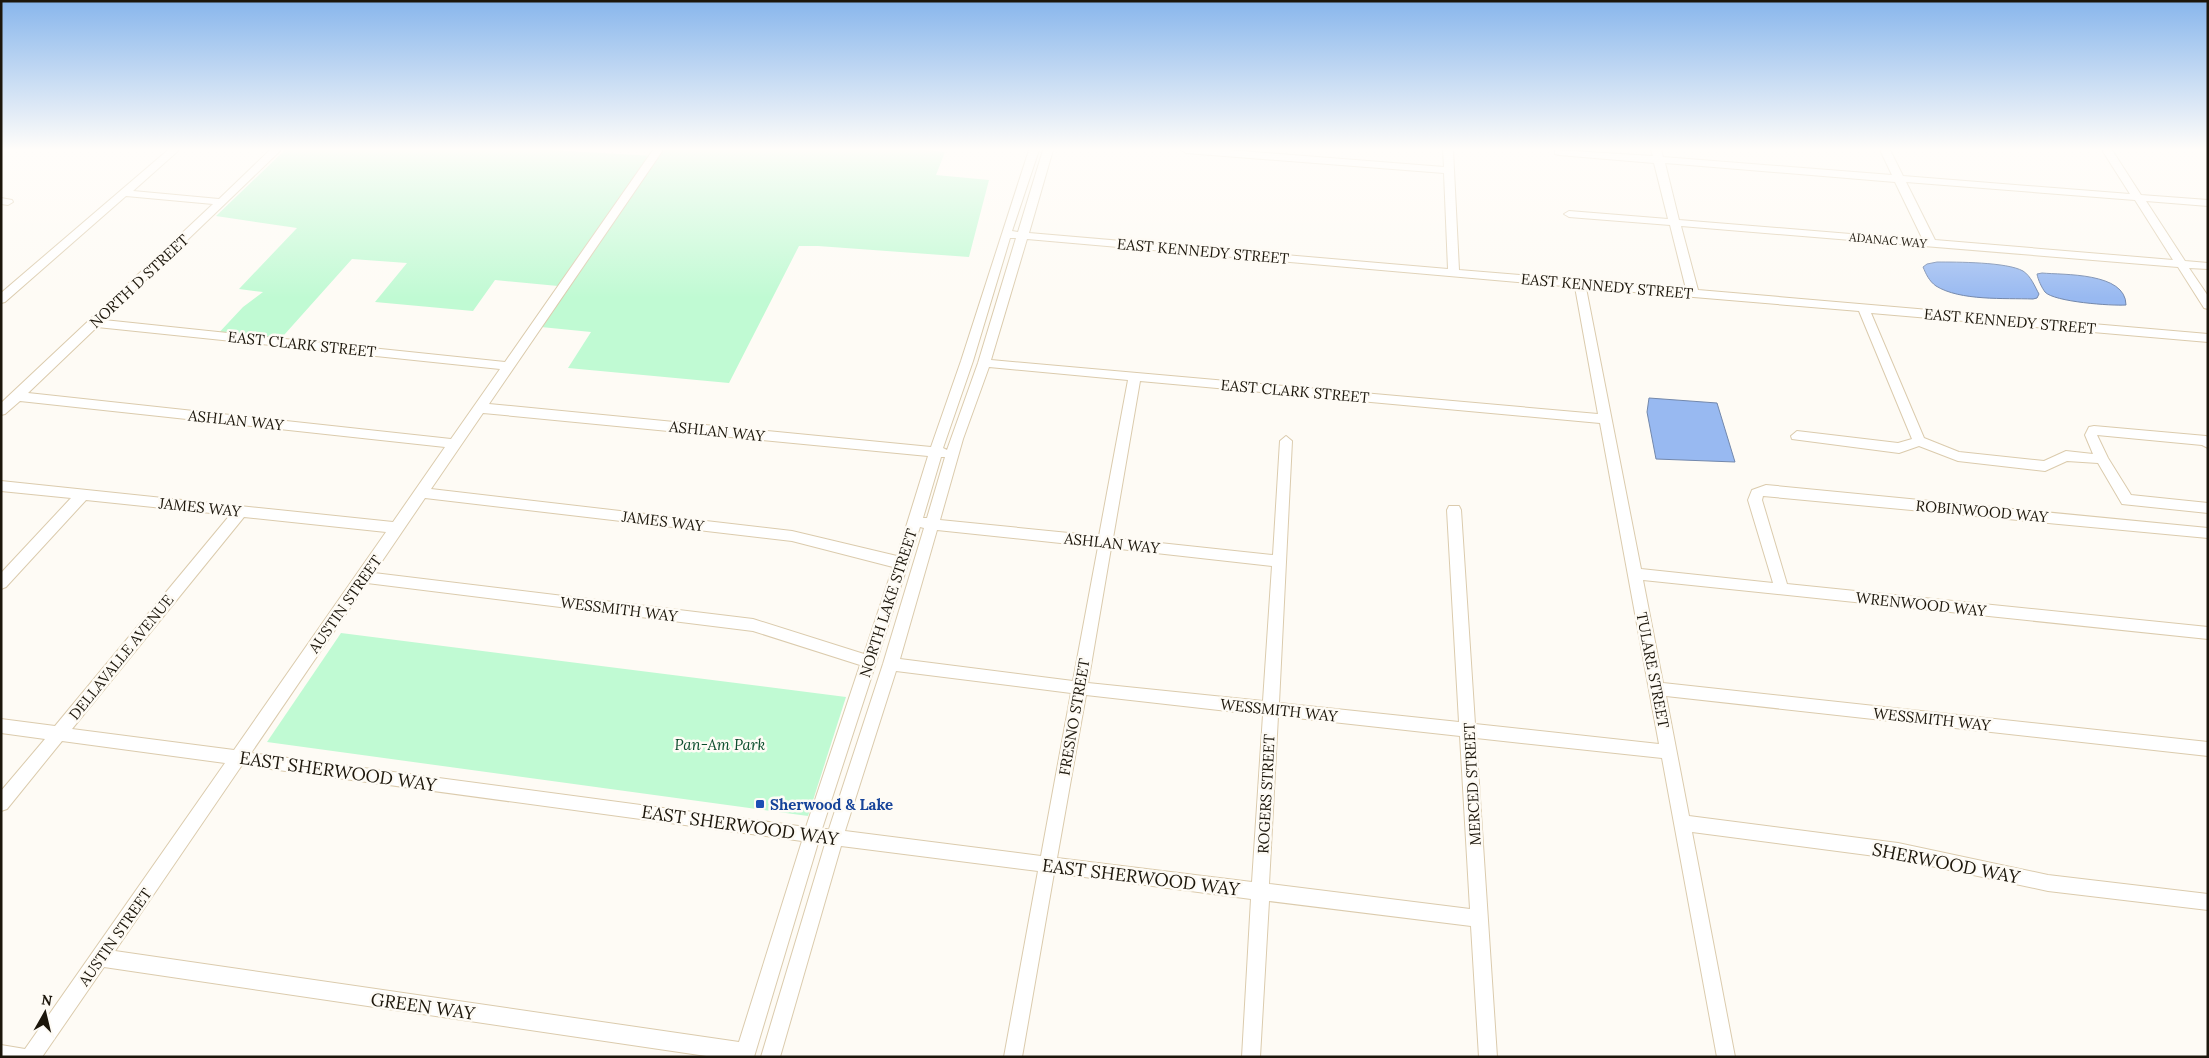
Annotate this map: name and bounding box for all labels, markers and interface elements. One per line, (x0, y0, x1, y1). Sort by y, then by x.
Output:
street label: ADANAC WAY (1847, 229, 1928, 251)
street label: NORTH D STREET (85, 230, 193, 332)
street label: EAST KENNEDY STREET (1116, 234, 1290, 268)
street label: EAST KENNEDY STREET (1520, 269, 1694, 303)
street label: EAST KENNEDY STREET (1923, 304, 2097, 338)
street label: EAST CLARK STREET (227, 327, 377, 361)
street label: EAST CLARK STREET (1220, 375, 1370, 407)
street label: ASHLAN WAY (186, 405, 285, 435)
street label: ASHLAN WAY (667, 416, 766, 446)
street label: JAMES WAY (157, 493, 243, 521)
street label: ROBINWOOD WAY (1915, 496, 2050, 526)
street label: JAMES WAY (620, 506, 706, 536)
street label: NORTH LAKE STREET (855, 526, 921, 680)
street label: ASHLAN WAY (1062, 528, 1161, 558)
street label: AUSTIN STREET (304, 551, 386, 657)
street label: WRENWOOD WAY (1855, 588, 1988, 620)
street label: DELLAVALLE AVENUE (65, 590, 177, 724)
street label: WESSMITH WAY (559, 592, 679, 626)
street label: TULARE STREET (1632, 610, 1674, 730)
street label: FRESNO STREET (1054, 657, 1094, 777)
street label: WESSMITH WAY (1219, 694, 1339, 726)
street label: WESSMITH WAY (1872, 703, 1992, 735)
street label: MERCED STREET (1459, 722, 1485, 846)
street label: ROGERS STREET (1253, 733, 1279, 854)
park label: Pan-Am Park (675, 735, 766, 754)
street label: EAST SHERWOOD WAY (238, 746, 439, 796)
place label: Sherwood & Lake (770, 795, 893, 814)
marker: Sherwood & Lake (754, 798, 766, 810)
street label: EAST SHERWOOD WAY (640, 800, 841, 850)
street label: SHERWOOD WAY (1870, 837, 2022, 889)
street label: EAST SHERWOOD WAY (1041, 853, 1242, 901)
street label: AUSTIN STREET (74, 884, 156, 990)
street label: GREEN WAY (369, 987, 477, 1025)
north arrow (20, 988, 70, 1038)
text: N (40, 990, 54, 1010)

